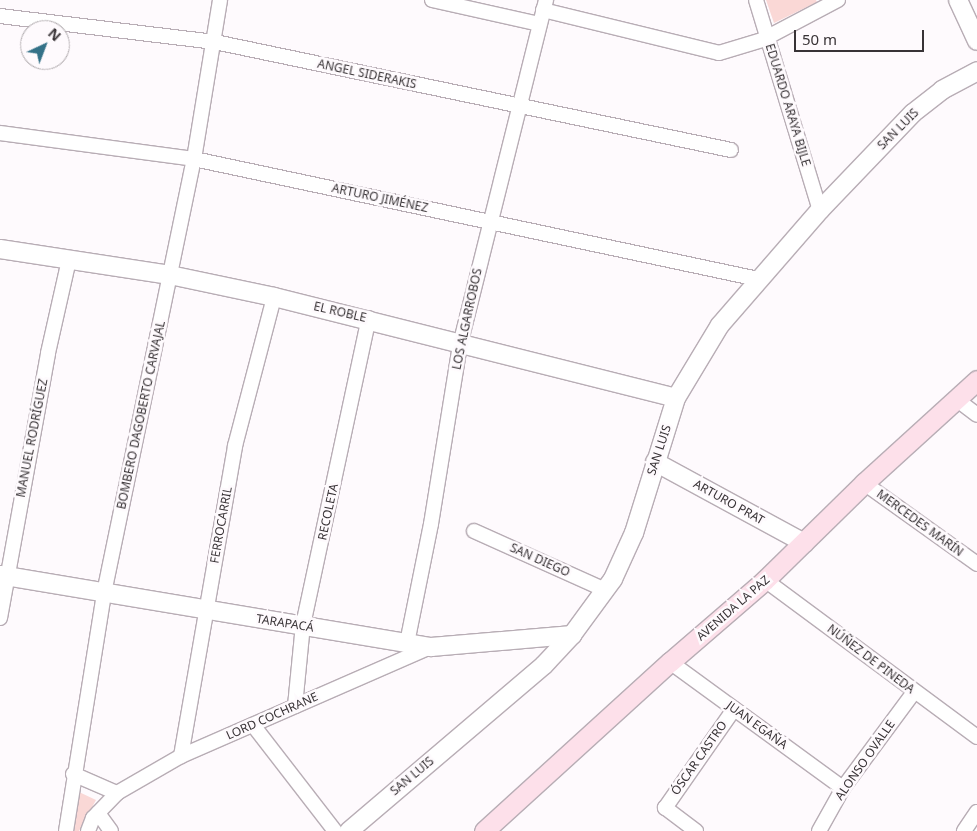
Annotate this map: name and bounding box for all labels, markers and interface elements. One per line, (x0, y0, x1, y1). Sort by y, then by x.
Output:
north arrow (20, 20, 70, 70)
scale bar (797, 20, 927, 52)
text: N (44, 24, 66, 45)
text: 50 m (802, 29, 837, 49)
street label: EDUARDO ARAYA BIJLE (762, 42, 814, 168)
street label: ANGEL SIDERAKIS (316, 56, 418, 92)
street label: SAN LUIS (874, 105, 922, 153)
street label: ARTURO JIMÉNEZ (331, 181, 429, 215)
street label: LOS ALGARROBOS (449, 267, 485, 371)
street label: EL ROBLE (312, 299, 368, 325)
street label: BOMBERO DAGOBERTO CARVAJAL (114, 319, 168, 511)
street label: MANUEL RODRÍGUEZ (13, 377, 51, 499)
street label: SAN LUIS (644, 423, 674, 477)
street label: ARTURO PRAT (691, 477, 767, 527)
street label: RECOLETA (315, 482, 341, 542)
street label: FERROCARRIL (207, 485, 235, 565)
street label: MERCEDES MARÍN (874, 487, 966, 559)
street label: SAN DIEGO (508, 540, 572, 580)
street label: AVENIDA LA PAZ (694, 572, 772, 644)
street label: TARAPACÁ (255, 611, 315, 635)
street label: NÚÑEZ DE PINEDA (825, 621, 917, 697)
street label: LORD COCHRANE (224, 689, 320, 743)
street label: JUAN EGAÑA (724, 698, 790, 752)
street label: ALONSO OVALLE (832, 717, 898, 803)
street label: ÓSCAR CASTRO (668, 718, 730, 798)
street label: SAN LUIS (387, 754, 437, 798)

